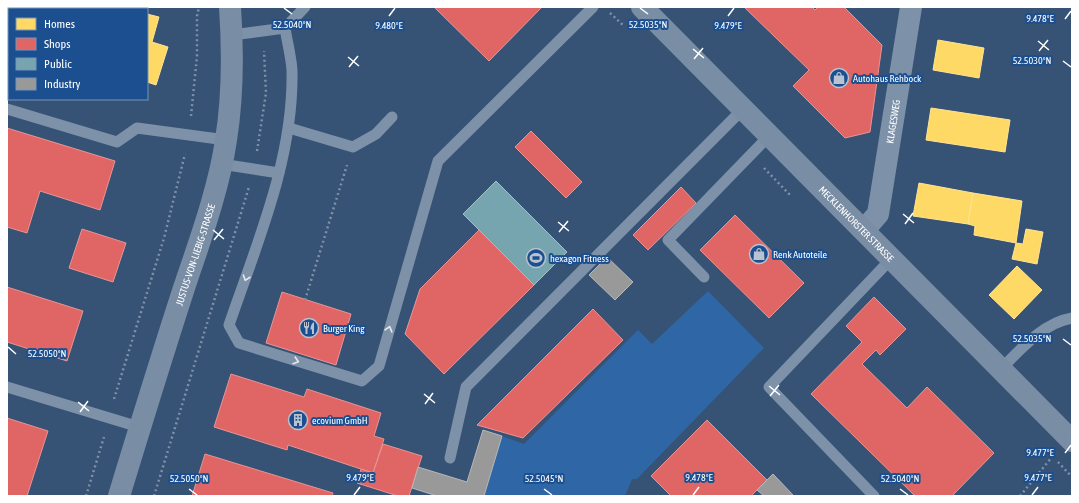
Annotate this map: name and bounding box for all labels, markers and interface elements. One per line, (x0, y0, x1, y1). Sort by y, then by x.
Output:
legend (8, 8, 148, 100)
text: 9.478°E (1026, 13, 1055, 24)
text: Homes (44, 17, 75, 31)
text: 52.5040°N (273, 19, 311, 30)
text: 52.5035°N (629, 19, 667, 30)
text: 9.480°E (375, 20, 404, 31)
text: 9.479°E (714, 20, 743, 31)
text: Shops (44, 37, 70, 51)
text: 52.5030°N (1013, 55, 1051, 66)
text: Public (44, 57, 72, 71)
shop icon: Autohaus Rehbock (828, 67, 850, 89)
place label: Autohaus Rehbock (853, 73, 922, 84)
text: Industry (44, 77, 81, 91)
street label: KLAGESWEG (884, 99, 902, 144)
street label: MECKLENHORSTER STRASSE (817, 184, 896, 264)
street label: JUSTUS-VON-LIEBIG-STRASSE (174, 202, 217, 307)
shop icon: Renk Autoteile (748, 243, 770, 265)
sports icon: hexagon Fitness (525, 247, 547, 269)
place label: Renk Autoteile (773, 249, 828, 260)
place label: hexagon Fitness (550, 253, 609, 264)
one-way arrow (242, 274, 250, 281)
restaurant icon: Burger King (298, 317, 320, 339)
place label: Burger King (323, 323, 365, 334)
one-way arrow (384, 326, 393, 333)
text: 52.5035°N (1013, 333, 1051, 344)
text: 52.5050°N (28, 348, 66, 359)
one-way arrow (292, 356, 299, 365)
building icon: ecovium GmbH (287, 409, 309, 431)
place label: ecovium GmbH (312, 415, 368, 426)
text: 9.477°E (1026, 447, 1055, 458)
text: 9.479°E (346, 472, 375, 483)
text: 9.478°E (685, 472, 714, 483)
text: 9.477°E (1024, 472, 1053, 483)
text: 52.5050°N (170, 473, 208, 484)
text: 52.5045°N (525, 473, 563, 484)
text: 52.5040°N (881, 473, 919, 484)

